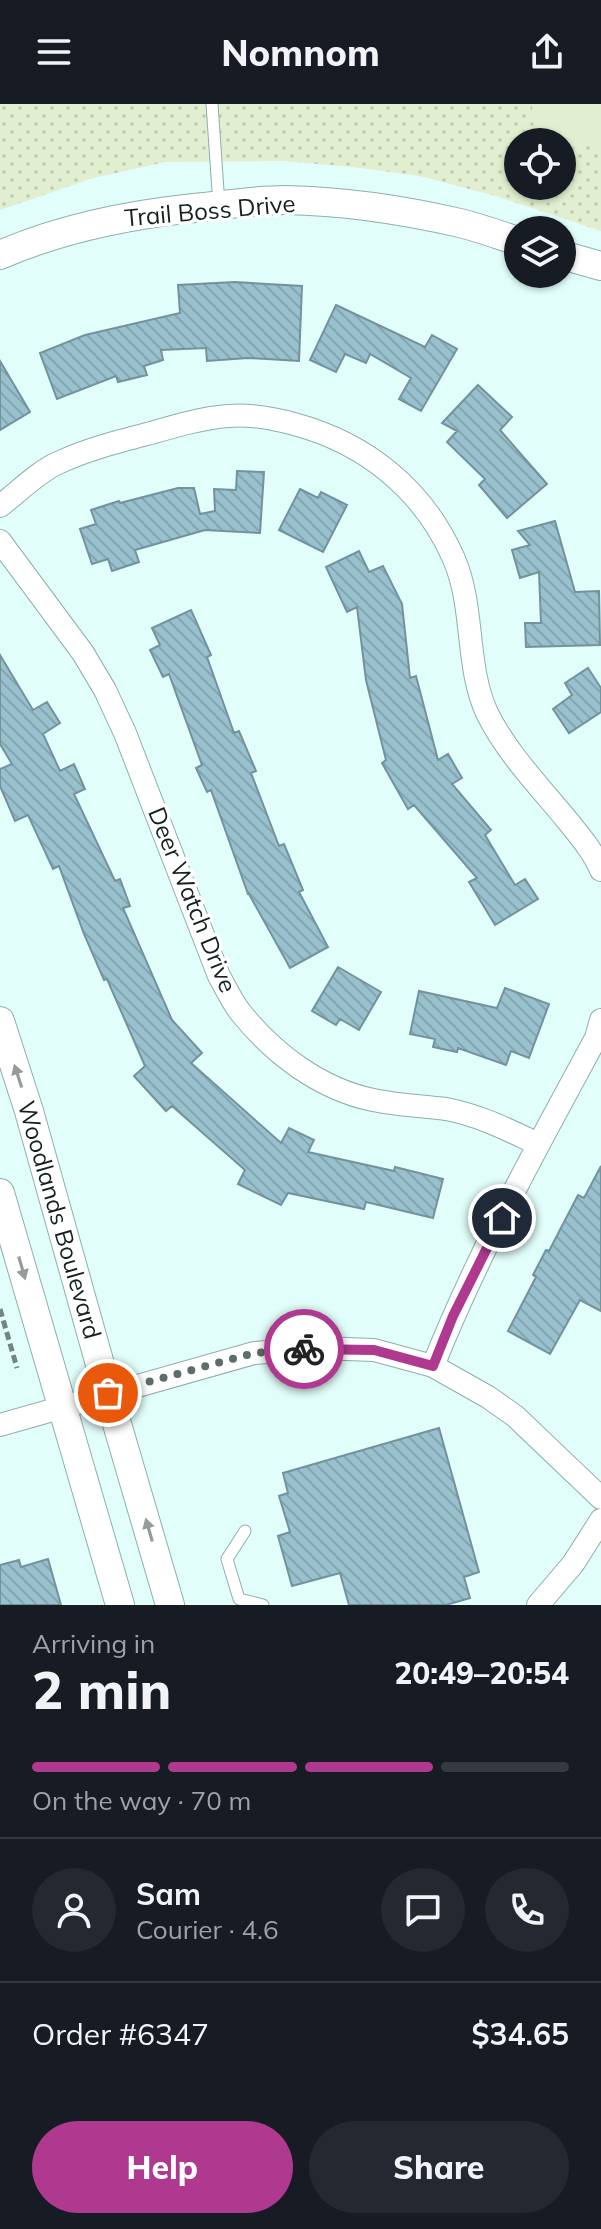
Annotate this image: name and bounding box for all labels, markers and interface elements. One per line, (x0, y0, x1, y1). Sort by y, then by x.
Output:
icon: menu (32, 30, 76, 74)
text: Nomnom (221, 30, 380, 75)
icon: share (525, 30, 569, 74)
map controls (504, 128, 576, 288)
button: locate (504, 128, 576, 200)
street label: Trail Boss Drive (123, 188, 297, 232)
button: layers (504, 216, 576, 288)
street label: Deer Watch Drive (142, 803, 244, 997)
one-way arrow (11, 1063, 24, 1087)
street label: Woodlands Boulevard (12, 1097, 108, 1342)
pin (468, 1184, 536, 1252)
icon: home (480, 1196, 524, 1240)
one-way arrow (16, 1256, 29, 1280)
courier (264, 1309, 344, 1389)
icon: bike (282, 1327, 326, 1371)
pin (74, 1359, 142, 1427)
icon: bag (86, 1371, 130, 1415)
one-way arrow (142, 1517, 154, 1542)
text: Arriving in (32, 1627, 155, 1660)
text: 20:49–20:54 (394, 1654, 569, 1692)
text: 2 min (32, 1657, 171, 1722)
text: On the way · 70 m (32, 1784, 251, 1817)
button: person (32, 1868, 116, 1952)
button: chat (381, 1868, 465, 1952)
button: phone (485, 1868, 569, 1952)
text: Sam (136, 1875, 201, 1913)
text: Courier · 4.6 (136, 1913, 279, 1946)
text: Order #6347 (32, 2015, 209, 2053)
text: $34.65 (472, 2015, 569, 2053)
button: Help (32, 2121, 293, 2213)
button: Share (309, 2121, 569, 2213)

